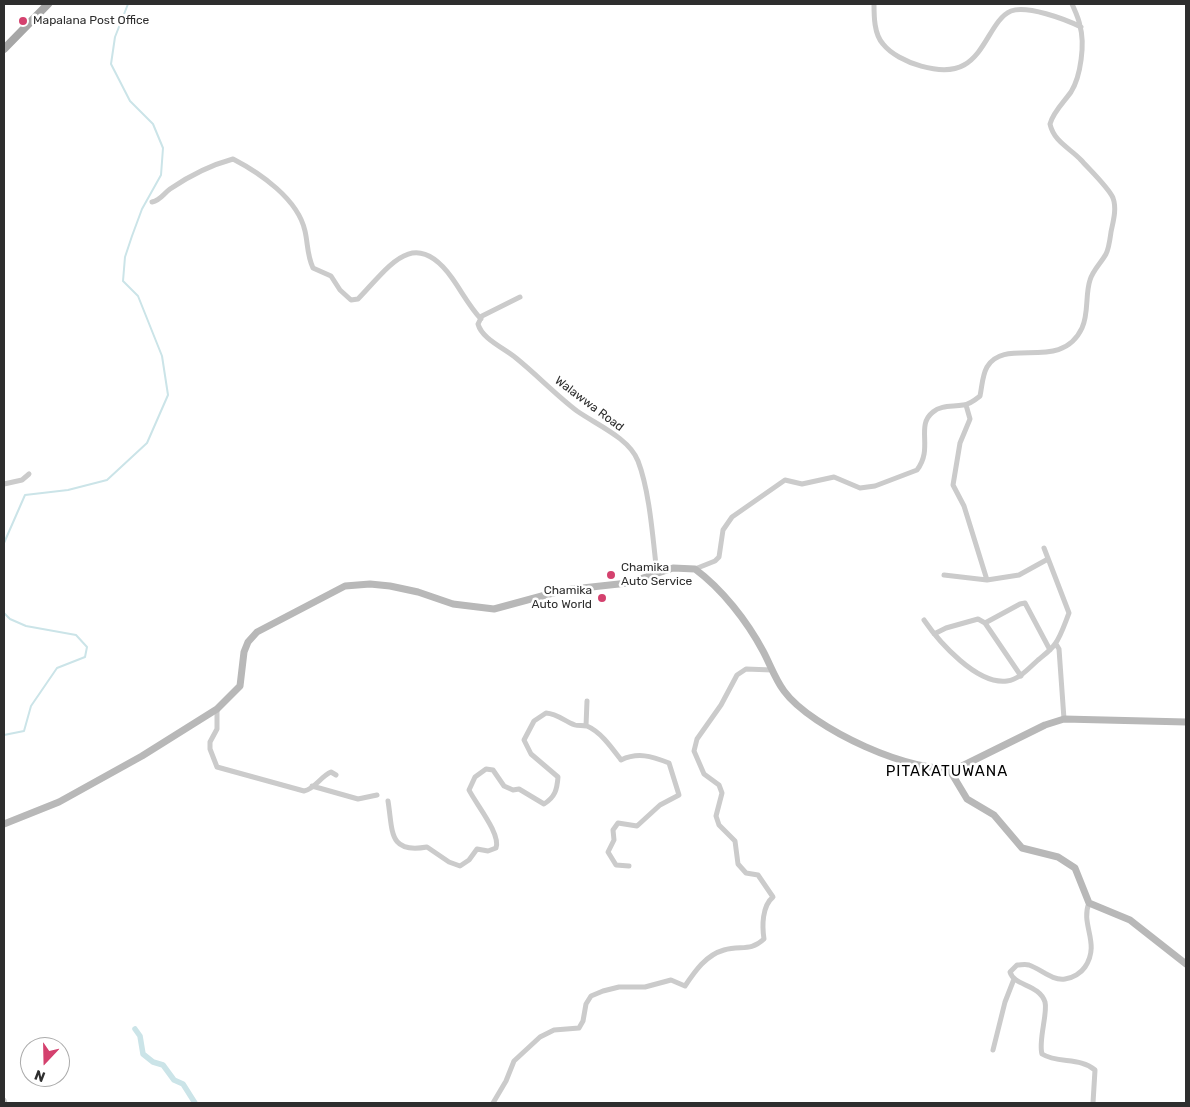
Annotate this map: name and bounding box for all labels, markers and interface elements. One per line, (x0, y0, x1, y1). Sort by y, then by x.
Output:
place label: Mapalana Post Office (33, 14, 149, 28)
marker: Mapalana Post Office (17, 15, 29, 27)
street label: Walawwa Road (552, 373, 626, 435)
place label: Chamika Auto Service (621, 561, 692, 589)
marker: Chamika Auto Service (605, 569, 617, 581)
place label: Chamika Auto World (531, 584, 592, 612)
marker: Chamika Auto World (596, 592, 608, 604)
district label: PITAKATUWANA (884, 763, 1010, 781)
north arrow (20, 1037, 70, 1087)
text: N (32, 1066, 48, 1085)

